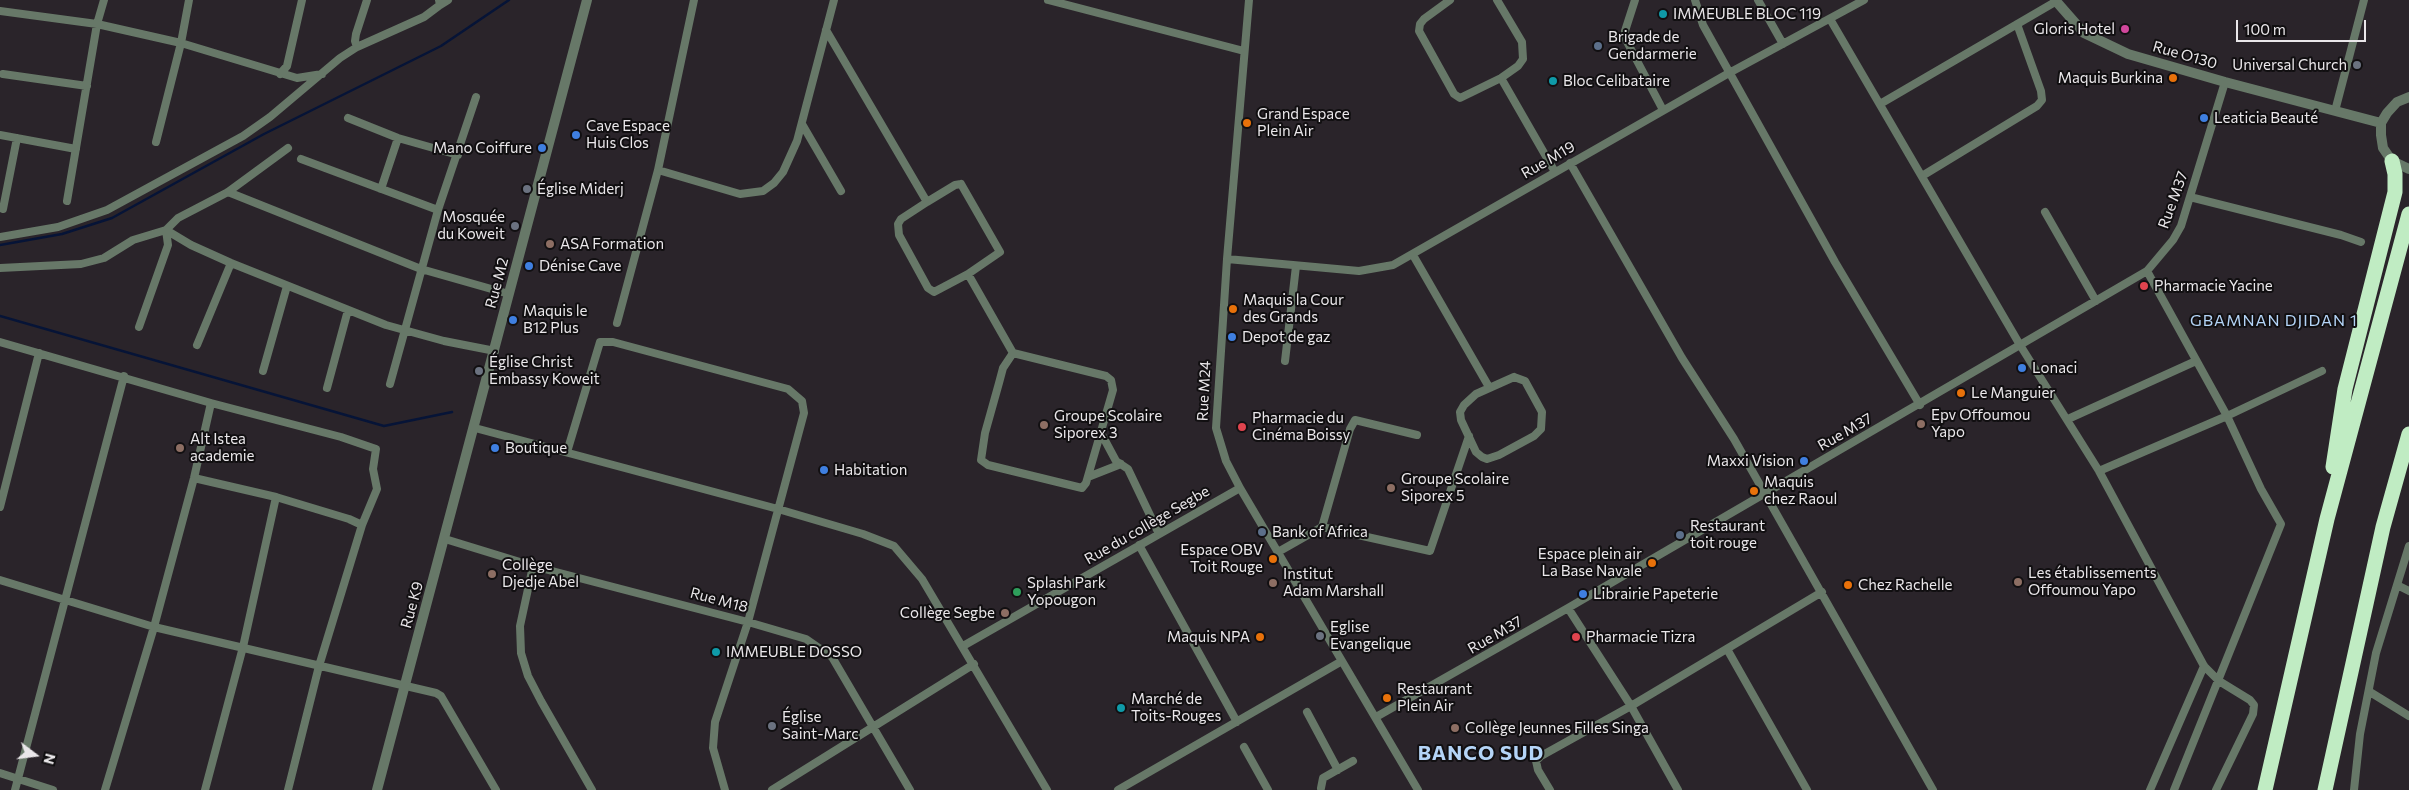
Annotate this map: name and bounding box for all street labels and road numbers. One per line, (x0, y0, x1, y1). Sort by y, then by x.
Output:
street label: Rue O130 (2151, 37, 2219, 73)
street label: Rue M19 (1518, 137, 1578, 183)
street label: Rue M37 (2154, 169, 2192, 231)
street label: Rue M2 (482, 256, 512, 310)
street label: Rue M24 (1193, 360, 1215, 422)
street label: Rue M37 (1815, 409, 1875, 455)
street label: Rue du collège Segbe (1081, 482, 1213, 568)
street label: Rue K9 (397, 580, 427, 630)
street label: Rue M18 (688, 584, 750, 616)
street label: Rue M37 (1465, 612, 1525, 658)

